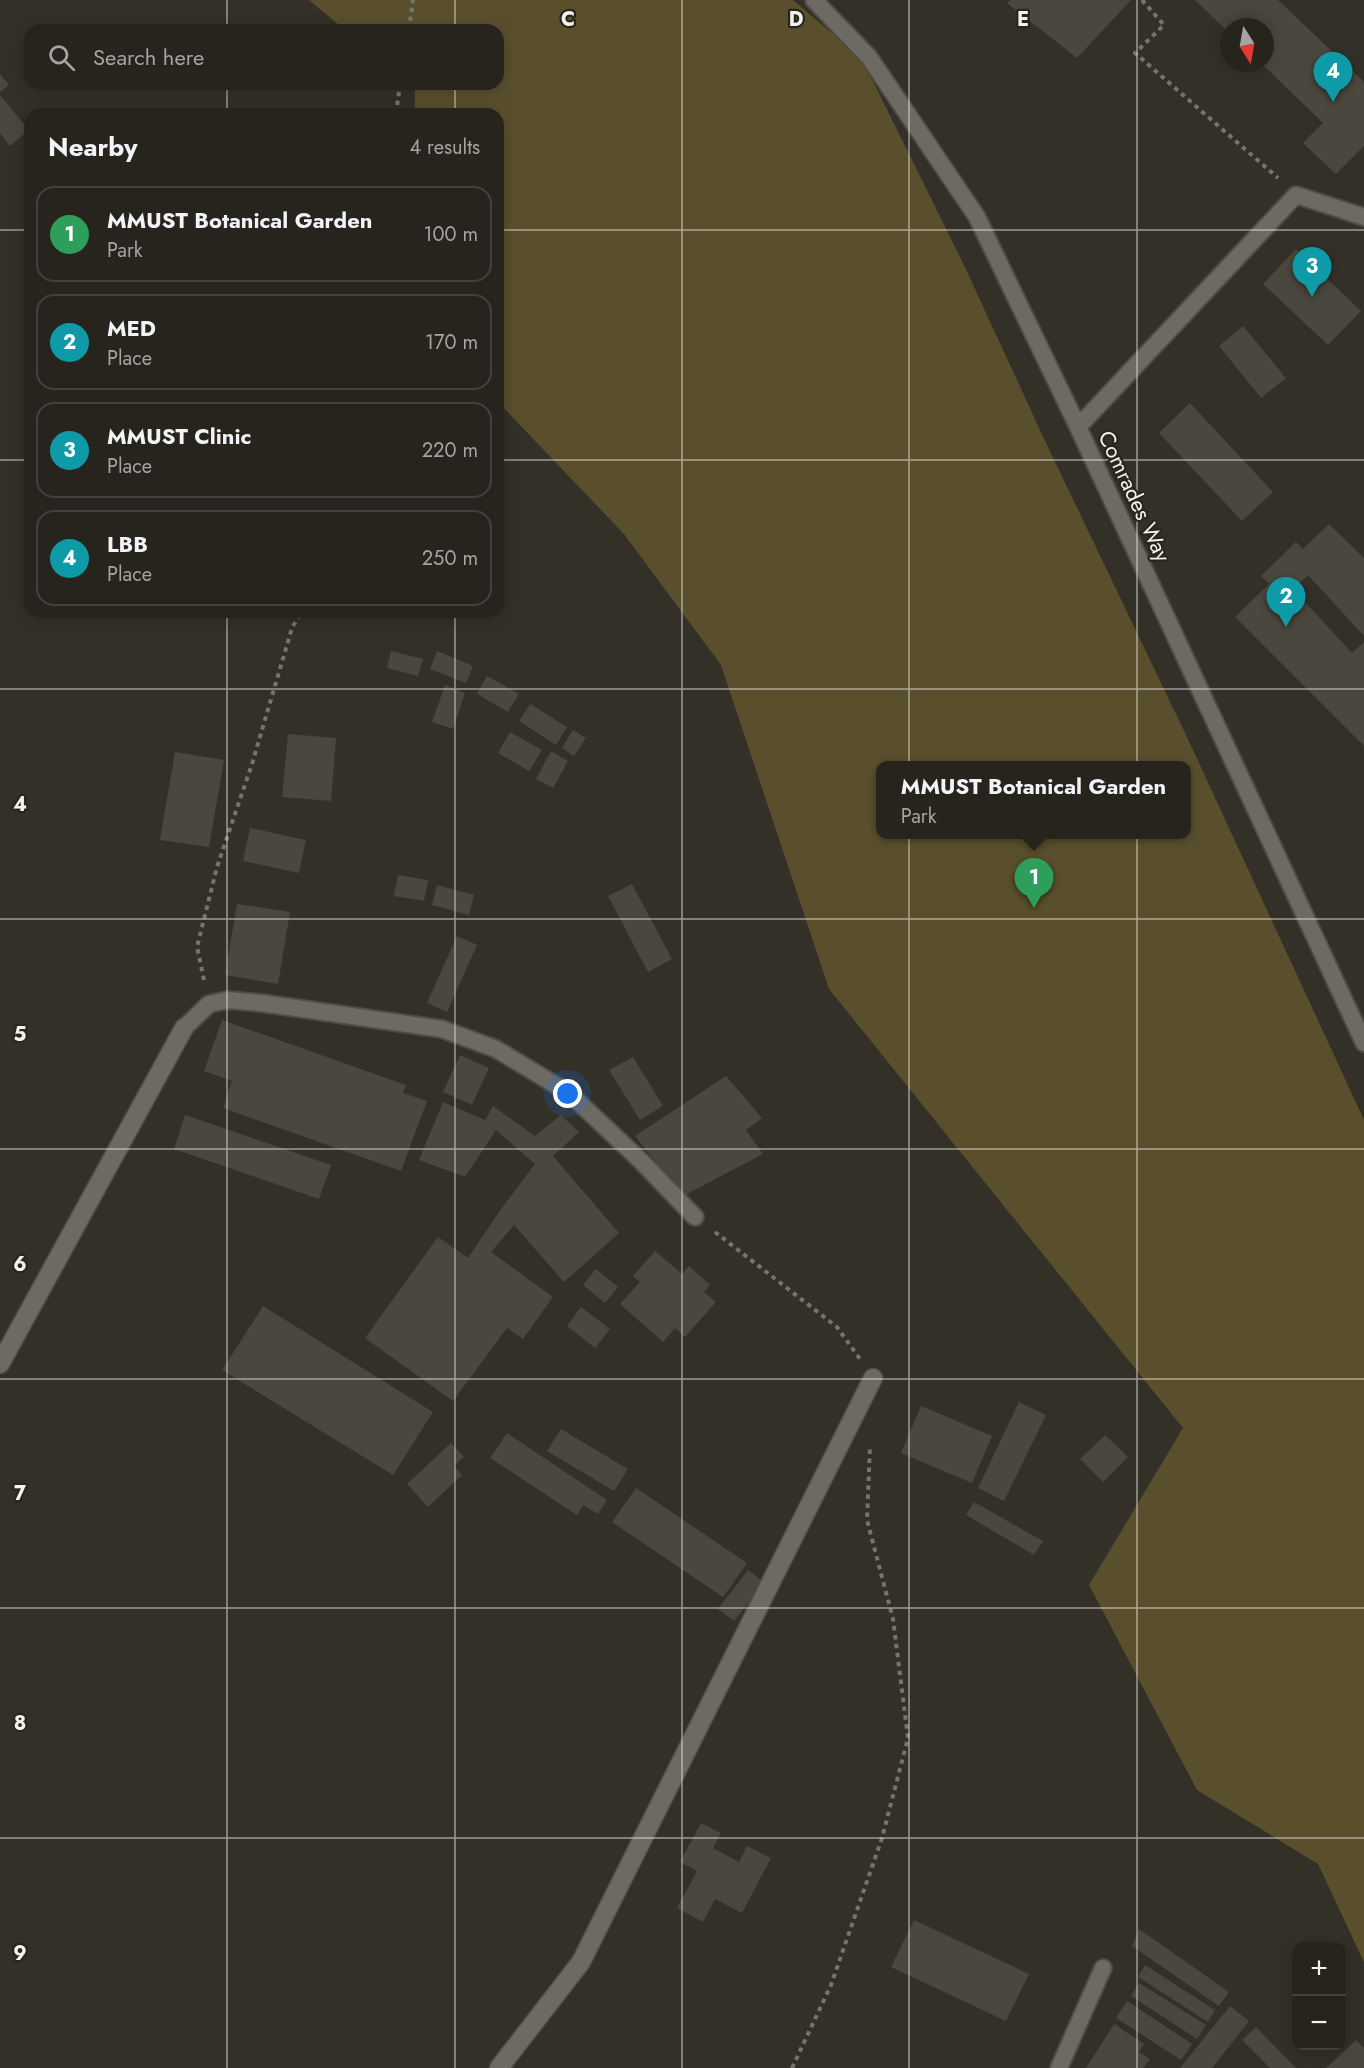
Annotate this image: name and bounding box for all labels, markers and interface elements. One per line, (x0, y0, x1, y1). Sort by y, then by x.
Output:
text: C (561, 5, 575, 34)
text: D (789, 5, 803, 34)
text: E (1017, 5, 1029, 34)
north arrow (1220, 18, 1274, 72)
search box (24, 24, 504, 90)
icon: search (45, 41, 78, 74)
text: Search here (93, 41, 204, 73)
pin: 4 (1314, 52, 1352, 102)
text: Nearby (48, 128, 137, 166)
text: 4 results (409, 133, 480, 162)
text: MMUST Botanical Garden (107, 204, 372, 236)
text: 1 (64, 220, 75, 249)
text: 100 m (423, 220, 478, 249)
text: Park (107, 236, 143, 265)
pin: 3 (1292, 248, 1332, 297)
text: MED (107, 312, 156, 344)
text: 2 (63, 328, 76, 357)
text: 170 m (425, 328, 478, 357)
text: Place (107, 344, 152, 373)
text: MMUST Clinic (107, 420, 251, 452)
street label: Comrades Way (1091, 425, 1180, 567)
text: 3 (63, 436, 76, 465)
text: 220 m (422, 436, 478, 465)
text: Place (107, 452, 152, 481)
text: LBB (107, 528, 148, 560)
text: 4 (63, 544, 76, 573)
text: 250 m (422, 544, 478, 573)
text: Place (107, 560, 152, 589)
pin: 2 (1266, 578, 1306, 627)
popup (876, 761, 1191, 839)
text: MMUST Botanical Garden (901, 770, 1166, 802)
text: 4 (13, 790, 27, 819)
text: Park (901, 802, 936, 831)
pin: 1 (1014, 858, 1054, 908)
text: 5 (14, 1020, 27, 1049)
your location (553, 1079, 582, 1108)
text: 6 (13, 1250, 27, 1279)
text: 7 (14, 1479, 27, 1508)
text: 8 (14, 1709, 26, 1738)
text: 9 (13, 1939, 27, 1968)
map controls (1292, 1942, 1346, 2050)
button: + (1292, 1942, 1346, 1996)
button: − (1292, 1996, 1346, 2050)

